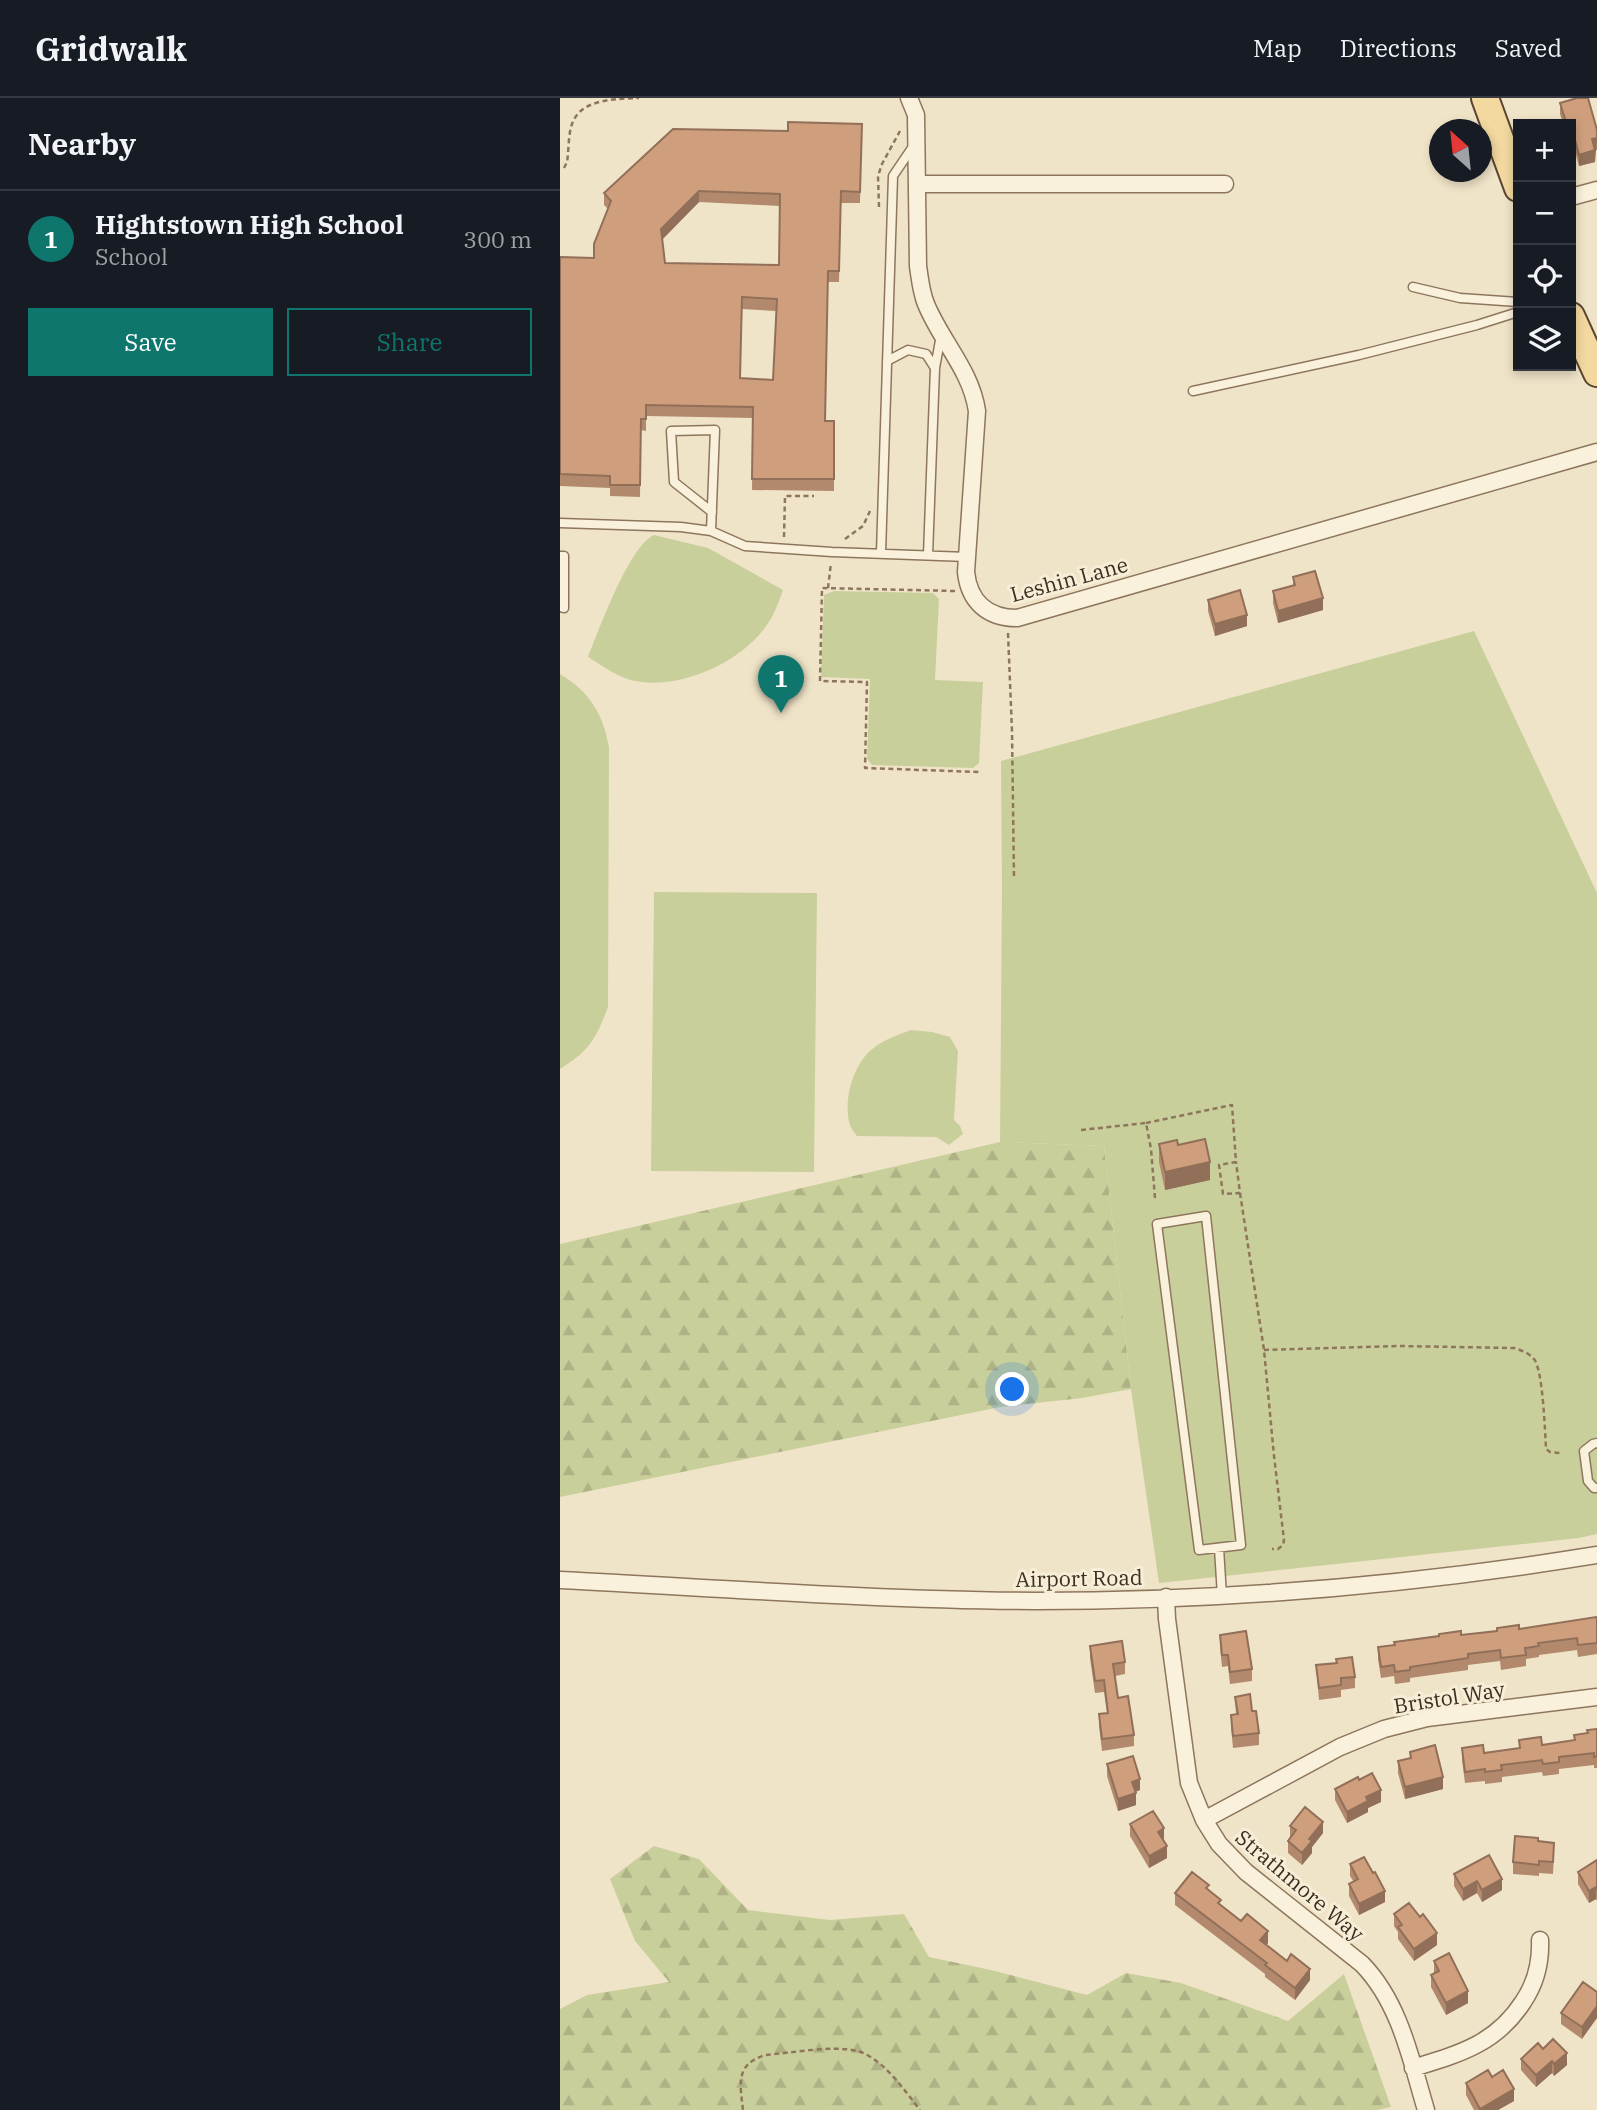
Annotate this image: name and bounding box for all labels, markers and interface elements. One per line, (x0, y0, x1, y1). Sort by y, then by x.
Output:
text: Gridwalk (35, 27, 187, 70)
text: Map (1253, 32, 1302, 64)
text: Directions (1340, 32, 1457, 64)
text: Saved (1495, 32, 1562, 64)
north arrow (1429, 119, 1492, 182)
map controls (1513, 119, 1576, 371)
button: + (1513, 119, 1576, 182)
text: Nearby (28, 124, 136, 163)
button: − (1513, 182, 1576, 245)
text: Hightstown High School (95, 207, 404, 241)
text: 1 (44, 224, 58, 254)
text: 300 m (463, 224, 532, 254)
text: School (95, 241, 168, 271)
button: locate (1513, 245, 1576, 308)
button: Save (28, 308, 273, 376)
button: Share (287, 308, 532, 376)
button: layers (1513, 308, 1576, 371)
street label: Leshin Lane (1007, 550, 1131, 608)
pin: 1 (758, 655, 804, 713)
your location (995, 1372, 1029, 1406)
street label: Airport Road (1015, 1563, 1143, 1593)
street label: Bristol Way (1391, 1674, 1507, 1720)
street label: Strathmore Way (1230, 1823, 1371, 1948)

